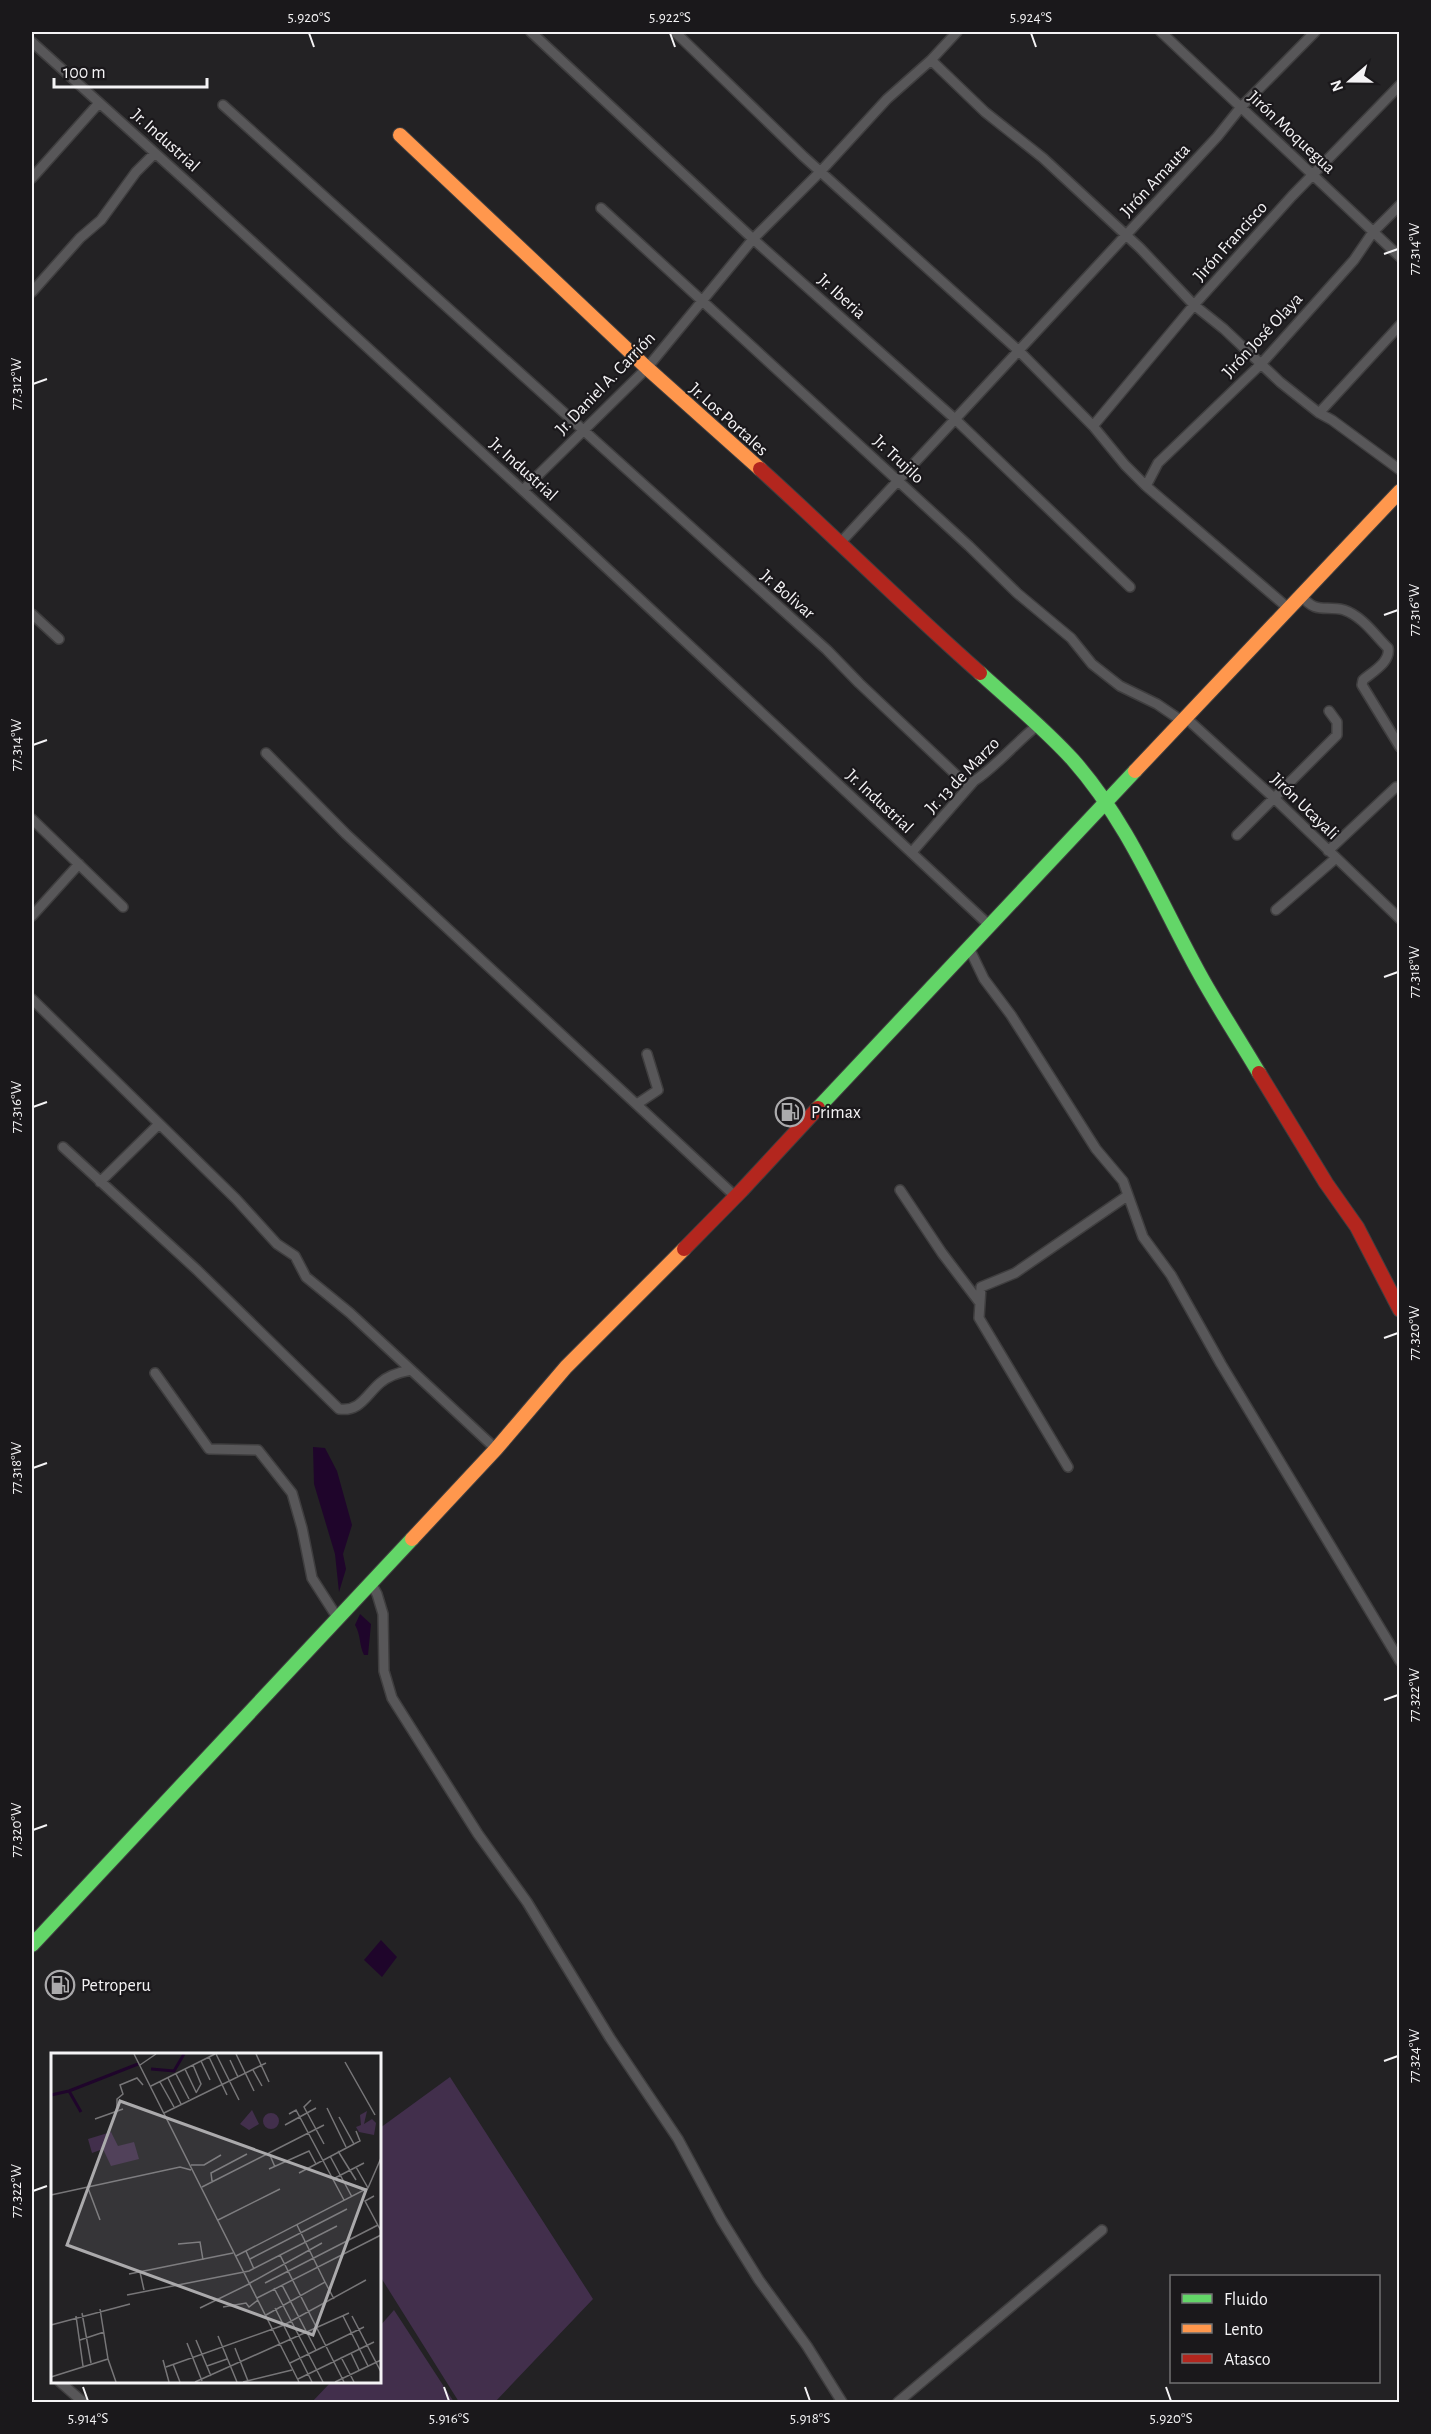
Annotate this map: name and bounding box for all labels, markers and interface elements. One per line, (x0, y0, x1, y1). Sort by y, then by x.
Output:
text: 5.920°S (288, 10, 330, 25)
text: 5.922°S (649, 10, 691, 25)
text: 5.924°S (1010, 10, 1052, 25)
scale bar (54, 51, 207, 89)
north arrow (1320, 51, 1380, 111)
text: 100 m (63, 64, 106, 82)
text: N (1327, 78, 1346, 94)
street label: Jirón Moquegua (1244, 88, 1338, 178)
street label: Jr. Industrial (128, 106, 203, 176)
street label: Jirón Amauta (1117, 141, 1194, 221)
street label: Jirón Francisco (1190, 198, 1271, 285)
text: 77.314°W (1407, 222, 1422, 275)
street label: Jr. Iberia (814, 271, 869, 323)
street label: Jirón José Olaya (1219, 290, 1306, 381)
street label: Jr. Daniel A. Carrión (552, 329, 659, 438)
text: 77.312°W (9, 357, 24, 410)
street label: Jr. Los Portales (686, 380, 771, 460)
street label: Jr. Trujilo (870, 432, 927, 488)
street label: Jr. Industrial (486, 435, 561, 505)
street label: Jr. Bolivar (757, 567, 818, 623)
text: 77.316°W (1407, 583, 1422, 636)
text: 77.314°W (9, 718, 24, 771)
street label: Jr. 13 de Marzo (922, 734, 1003, 817)
street label: Jr. Industrial (842, 766, 916, 837)
street label: Jirón Ucayali (1267, 770, 1342, 843)
text: 77.318°W (1407, 945, 1422, 998)
text: 77.316°W (9, 1080, 24, 1133)
fuel station icon: Primax (774, 1096, 806, 1128)
place label: Primax (811, 1104, 861, 1122)
text: 77.320°W (1407, 1305, 1422, 1360)
text: 77.318°W (9, 1441, 24, 1494)
text: 77.322°W (1407, 1668, 1422, 1722)
text: 77.320°W (9, 1802, 24, 1857)
fuel station icon: Petroperu (44, 1969, 76, 2001)
place label: Petroperu (81, 1977, 151, 1995)
text: 77.324°W (1407, 2028, 1422, 2083)
inset map (51, 2053, 381, 2383)
text: 77.322°W (9, 2164, 24, 2218)
legend (1170, 2275, 1380, 2383)
text: Fluido (1224, 2291, 1268, 2309)
text: Lento (1224, 2321, 1263, 2339)
text: Atasco (1224, 2351, 1271, 2369)
text: 5.914°S (68, 2411, 108, 2426)
text: 5.916°S (429, 2411, 469, 2426)
text: 5.918°S (790, 2411, 830, 2426)
text: 5.920°S (1150, 2411, 1192, 2426)

